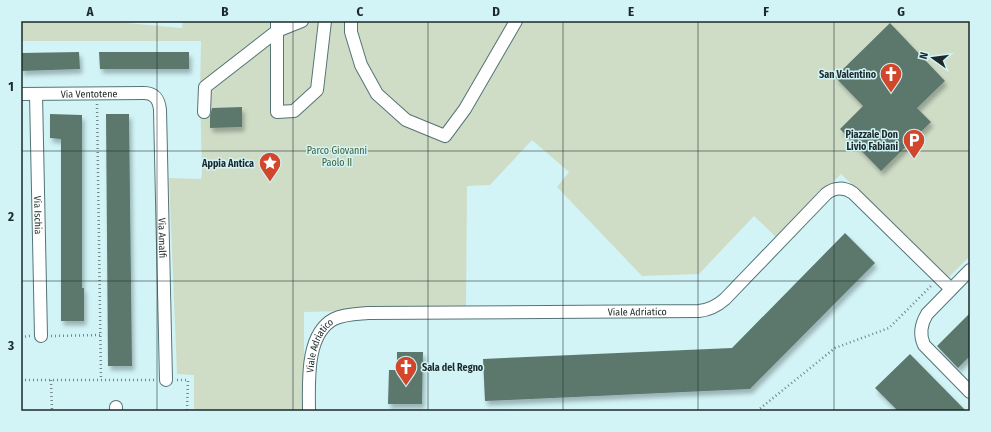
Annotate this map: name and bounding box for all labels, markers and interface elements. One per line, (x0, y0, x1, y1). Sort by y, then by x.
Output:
text: A (85, 4, 94, 19)
text: B (221, 4, 229, 19)
text: C (357, 4, 364, 19)
text: D (492, 4, 500, 19)
text: E (628, 4, 634, 19)
text: F (763, 4, 769, 19)
text: G (897, 4, 905, 19)
north arrow (913, 38, 953, 78)
text: N (917, 51, 931, 60)
church icon: San Valentino (878, 61, 904, 94)
place label: San Valentino (819, 69, 877, 81)
text: 1 (8, 79, 14, 94)
street label: Via Ventotene (61, 88, 117, 101)
parking icon: Piazzale Don Livio Fabiani (901, 127, 927, 160)
place label: Piazzale Don Livio Fabiani (846, 129, 898, 153)
park label: Parco Giovanni Paolo II (307, 145, 367, 169)
place icon: Appia Antica (257, 150, 283, 183)
place label: Appia Antica (201, 158, 254, 170)
street label: Via Ischia (31, 195, 44, 235)
text: 2 (7, 209, 14, 224)
street label: Via Amalfi (155, 217, 168, 258)
street label: Viale Adriatico (608, 306, 667, 319)
street label: Viale Adriatico (304, 316, 336, 373)
text: 3 (7, 338, 14, 353)
church icon: Sala del Regno (393, 354, 419, 387)
place label: Sala del Regno (422, 362, 484, 374)

